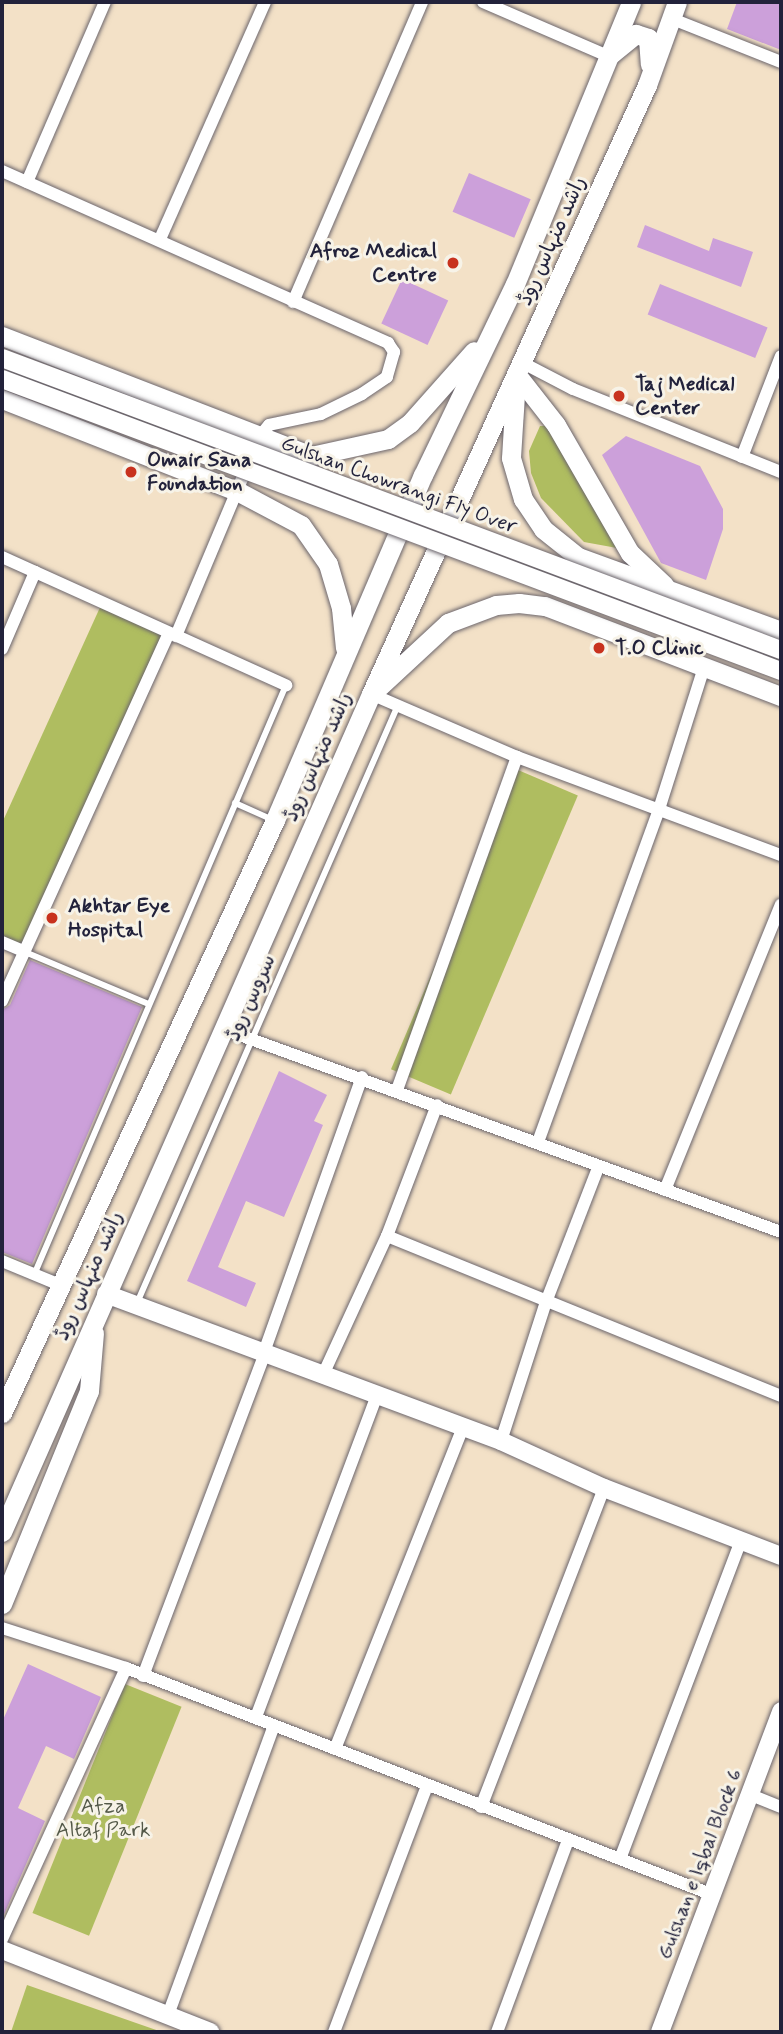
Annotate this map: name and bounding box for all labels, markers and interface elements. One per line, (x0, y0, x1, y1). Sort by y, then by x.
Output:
street label: راشد منہاس روڈ (512, 173, 592, 309)
place label: Afroz Medical Centre (311, 238, 437, 288)
marker: Afroz Medical Centre (443, 253, 463, 273)
place label: Taj Medical Center (635, 371, 739, 421)
marker: Taj Medical Center (609, 386, 629, 406)
street label: Gulshan Chowrangi Fly Over (277, 430, 521, 540)
place label: Omair Sana Foundation (147, 447, 252, 497)
marker: Omair Sana Foundation (121, 462, 141, 482)
place label: T.O Clinic (615, 635, 704, 661)
marker: T.O Clinic (589, 638, 609, 658)
street label: راشد منہاس روڈ (278, 689, 358, 825)
place label: Akhtar Eye Hospital (68, 893, 169, 943)
marker: Akhtar Eye Hospital (42, 908, 62, 928)
street label: سروس روڈ (221, 951, 281, 1045)
street label: راشد منہاس روڈ (49, 1208, 129, 1344)
street label: Gulshan e Iqbal Block 6 (651, 1763, 749, 1965)
park label: Afza Altaf Park (57, 1793, 149, 1843)

